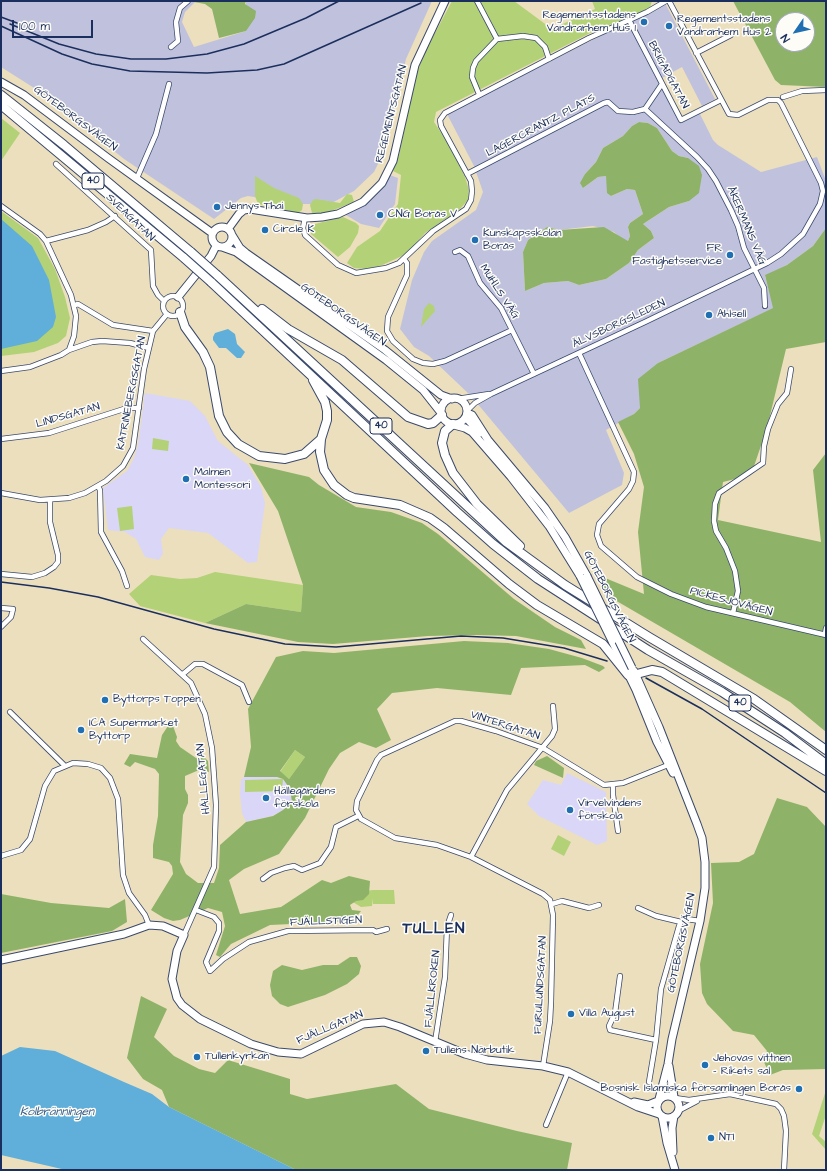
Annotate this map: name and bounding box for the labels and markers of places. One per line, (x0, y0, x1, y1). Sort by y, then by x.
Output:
place label: Regementsstadens Vandrarhem Hus 1 (542, 9, 636, 35)
place label: Regementsstadens Vandrarhem Hus 2 (677, 13, 771, 39)
marker: Regementsstadens Vandrarhem Hus 1 (639, 17, 649, 27)
marker: Regementsstadens Vandrarhem Hus 2 (664, 21, 674, 31)
place label: Jennys Thai (225, 200, 283, 214)
marker: Jennys Thai (212, 202, 222, 212)
place label: CNG Borås V (388, 208, 457, 222)
marker: CNG Borås V (375, 210, 385, 220)
place label: Circle K (273, 223, 314, 237)
marker: Circle K (260, 225, 270, 235)
place label: Kunskapsskolan Borås (483, 227, 562, 253)
marker: Kunskapsskolan Borås (470, 235, 480, 245)
place label: FR Fastighetsservice (632, 242, 722, 268)
marker: FR Fastighetsservice (725, 250, 735, 260)
place label: Ahlsell (717, 308, 746, 322)
marker: Ahlsell (704, 310, 714, 320)
place label: Malmen Montessori (194, 466, 250, 492)
marker: Malmen Montessori (181, 474, 191, 484)
place label: Byttorps Toppen (113, 693, 201, 707)
marker: Byttorps Toppen (100, 695, 110, 705)
place label: ICA Supermarket Byttorp (89, 717, 178, 743)
marker: ICA Supermarket Byttorp (76, 725, 86, 735)
place label: Hällegårdens förskola (274, 785, 336, 811)
marker: Hällegårdens förskola (261, 793, 271, 803)
place label: Virvelvindens förskola (578, 797, 641, 823)
marker: Virvelvindens förskola (565, 805, 575, 815)
place label: Villa August (579, 1007, 635, 1021)
marker: Villa August (566, 1009, 576, 1019)
place label: Tullens Närbutik (434, 1044, 514, 1058)
marker: Tullens Närbutik (421, 1046, 431, 1056)
place label: Tullenkyrkan (205, 1050, 269, 1064)
marker: Tullenkyrkan (192, 1052, 202, 1062)
place label: Jehovas vittnen - Rikets sal (713, 1052, 791, 1078)
marker: Jehovas vittnen - Rikets sal (700, 1060, 710, 1070)
place label: Bosnisk Islamiska församlingen Borås (601, 1082, 791, 1096)
marker: Bosnisk Islamiska församlingen Borås (794, 1084, 804, 1094)
place label: NTI (719, 1131, 734, 1145)
marker: NTI (706, 1133, 716, 1143)

